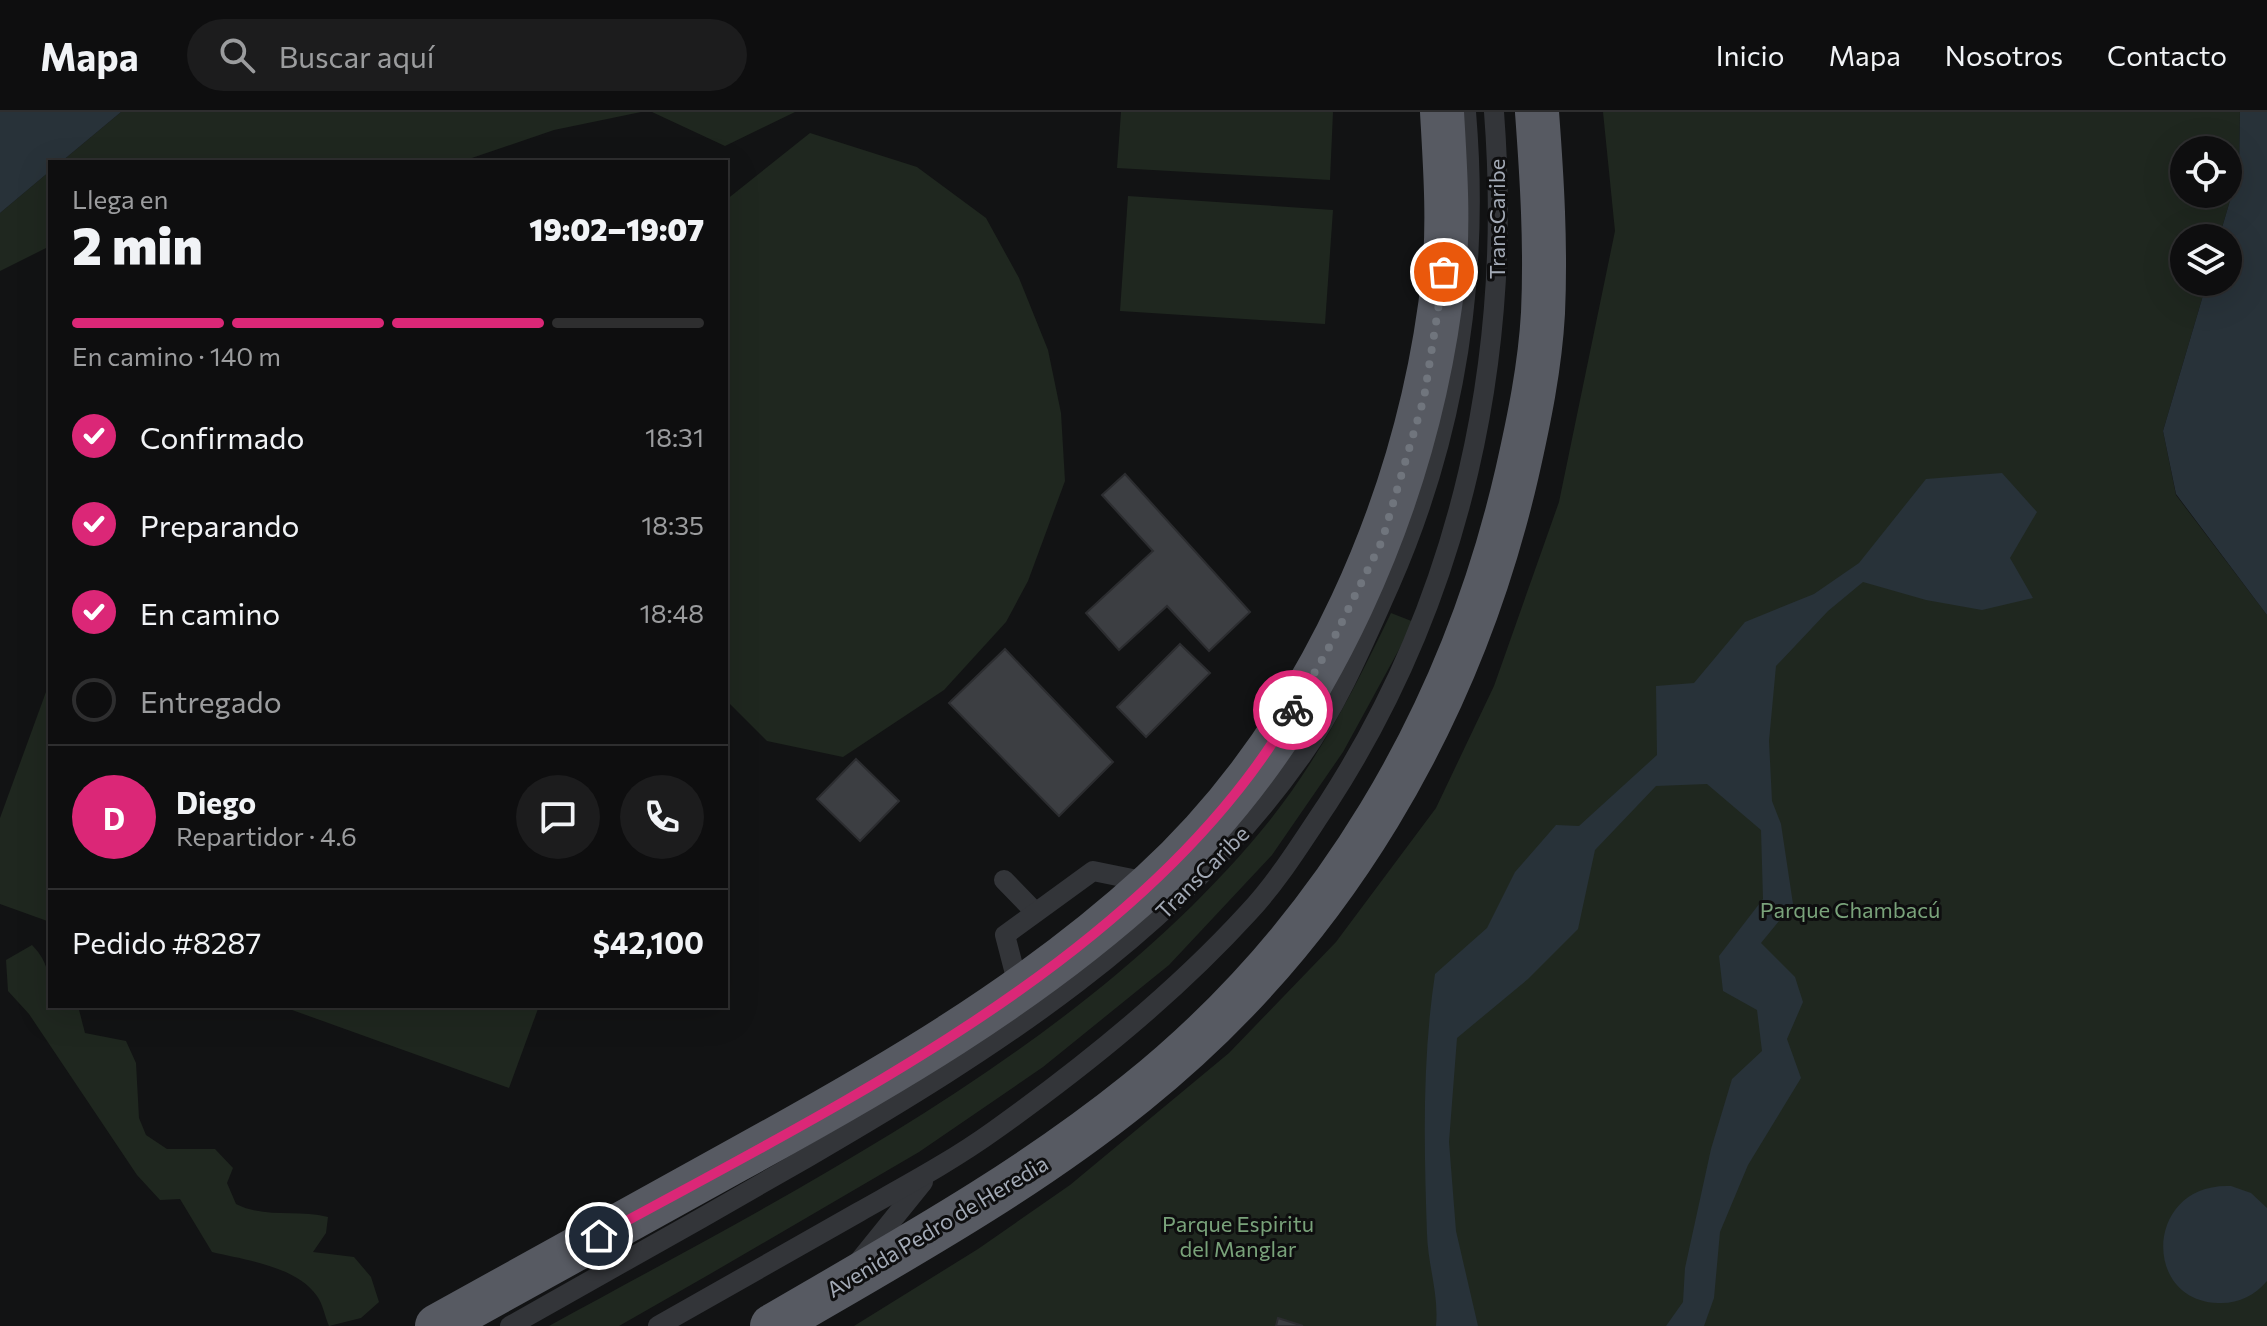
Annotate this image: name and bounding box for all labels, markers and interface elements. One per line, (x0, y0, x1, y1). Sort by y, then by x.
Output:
search box (187, 19, 747, 91)
text: Mapa (40, 32, 139, 79)
icon: search (215, 33, 259, 77)
text: Buscar aquí (279, 37, 435, 74)
text: Inicio (1716, 38, 1784, 72)
text: Mapa (1828, 38, 1901, 72)
text: Nosotros (1945, 38, 2063, 72)
text: Contacto (2107, 38, 2227, 72)
map controls (2170, 136, 2242, 296)
button: locate (2170, 136, 2242, 208)
street label: TransCaribe (1483, 159, 1510, 279)
text: Llega en (72, 183, 168, 214)
text: 19:02–19:07 (529, 210, 704, 247)
text: 2 min (72, 212, 203, 276)
button: layers (2170, 224, 2242, 296)
pin (1410, 238, 1478, 306)
icon: bag (1422, 250, 1466, 294)
text: En camino · 140 m (72, 340, 281, 371)
icon: check (72, 414, 116, 458)
text: Confirmado (140, 418, 304, 455)
text: 18:31 (645, 421, 704, 452)
icon: check (72, 502, 116, 546)
text: Preparando (140, 506, 299, 543)
text: 18:35 (641, 509, 704, 540)
icon: check (72, 590, 116, 634)
text: En camino (140, 594, 280, 631)
text: 18:48 (640, 597, 704, 628)
courier (1253, 670, 1333, 750)
text: Entregado (140, 682, 282, 719)
icon: bike (1271, 688, 1315, 732)
button: chat (516, 775, 600, 859)
button: phone (620, 775, 704, 859)
text: Diego (176, 783, 256, 820)
text: D (103, 799, 125, 836)
text: Repartidor · 4.6 (176, 820, 357, 851)
street label: TransCaribe (1150, 820, 1254, 924)
park label: Parque Chambacú (1760, 896, 1940, 923)
text: Pedido #8287 (72, 923, 261, 960)
text: $42,100 (593, 923, 704, 960)
street label: Avenida Pedro de Heredia (821, 1149, 1053, 1303)
pin (565, 1202, 633, 1270)
park label: Parque Espiritu del Manglar (1162, 1210, 1314, 1262)
icon: home (577, 1214, 621, 1258)

